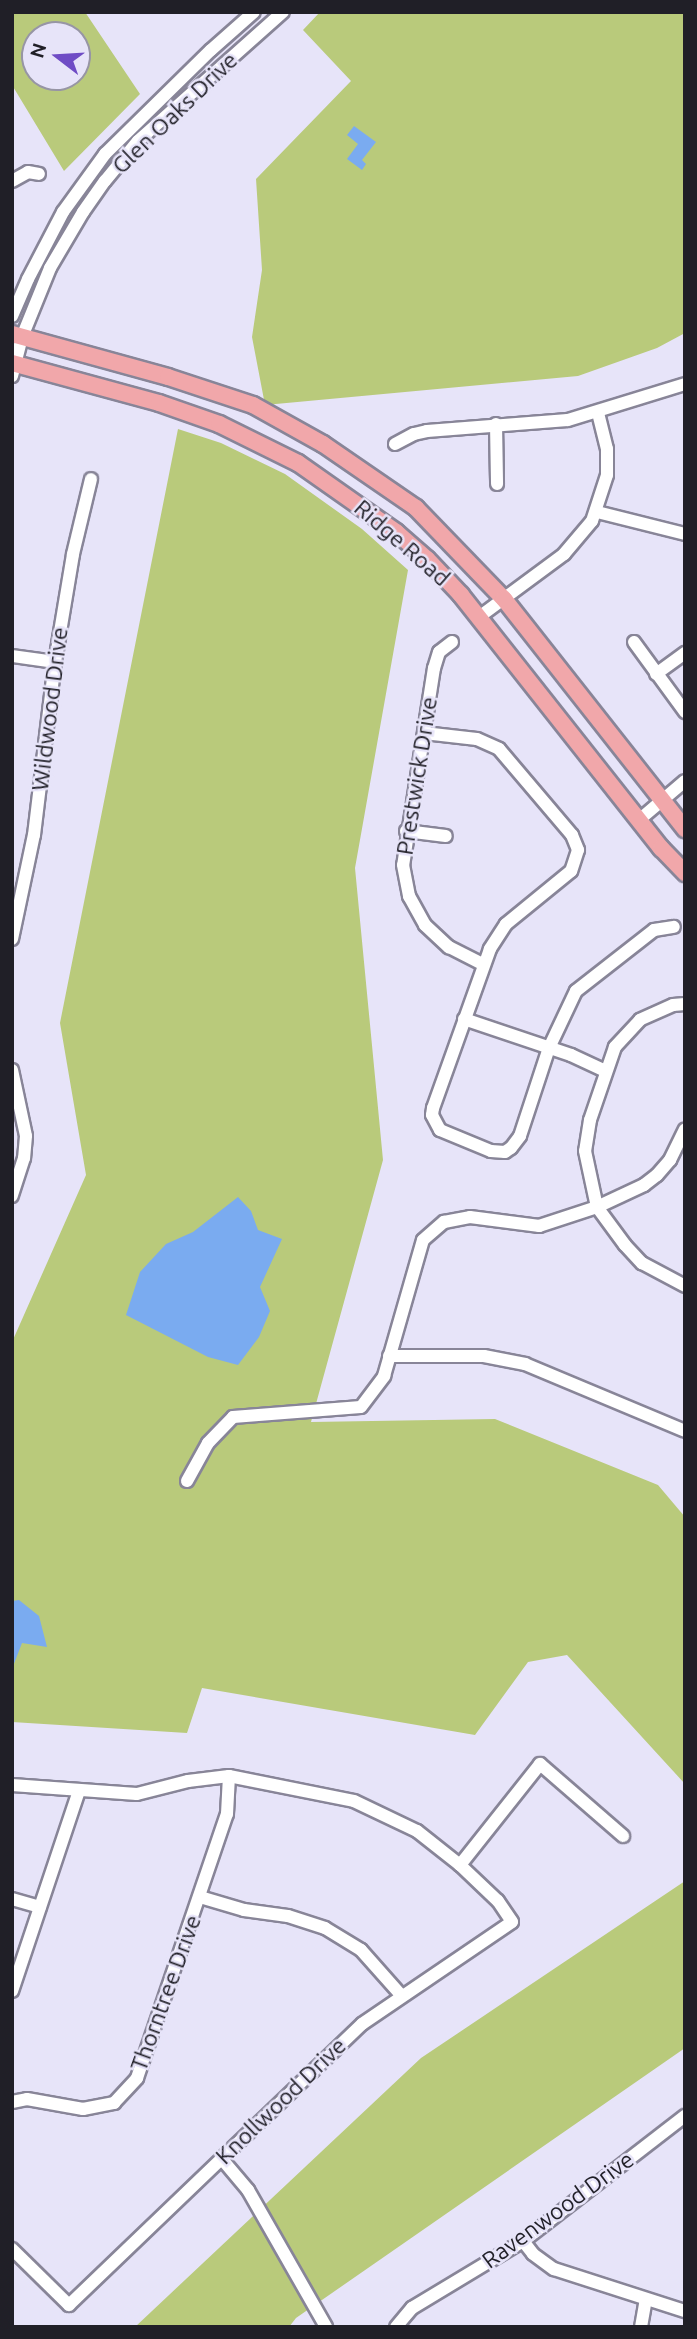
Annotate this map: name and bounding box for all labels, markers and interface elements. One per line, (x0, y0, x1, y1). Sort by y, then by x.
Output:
north arrow (21, 21, 91, 91)
text: N (25, 40, 50, 60)
street label: Glen Oaks Drive (107, 46, 243, 180)
street label: Ridge Road (349, 494, 455, 592)
street label: Wildwood Drive (26, 626, 74, 792)
street label: Prestwick Drive (391, 695, 443, 857)
street label: Thorntree Drive (125, 1911, 207, 2075)
street label: Knollwood Drive (210, 2032, 352, 2170)
street label: Ravenwood Drive (477, 2146, 639, 2274)

